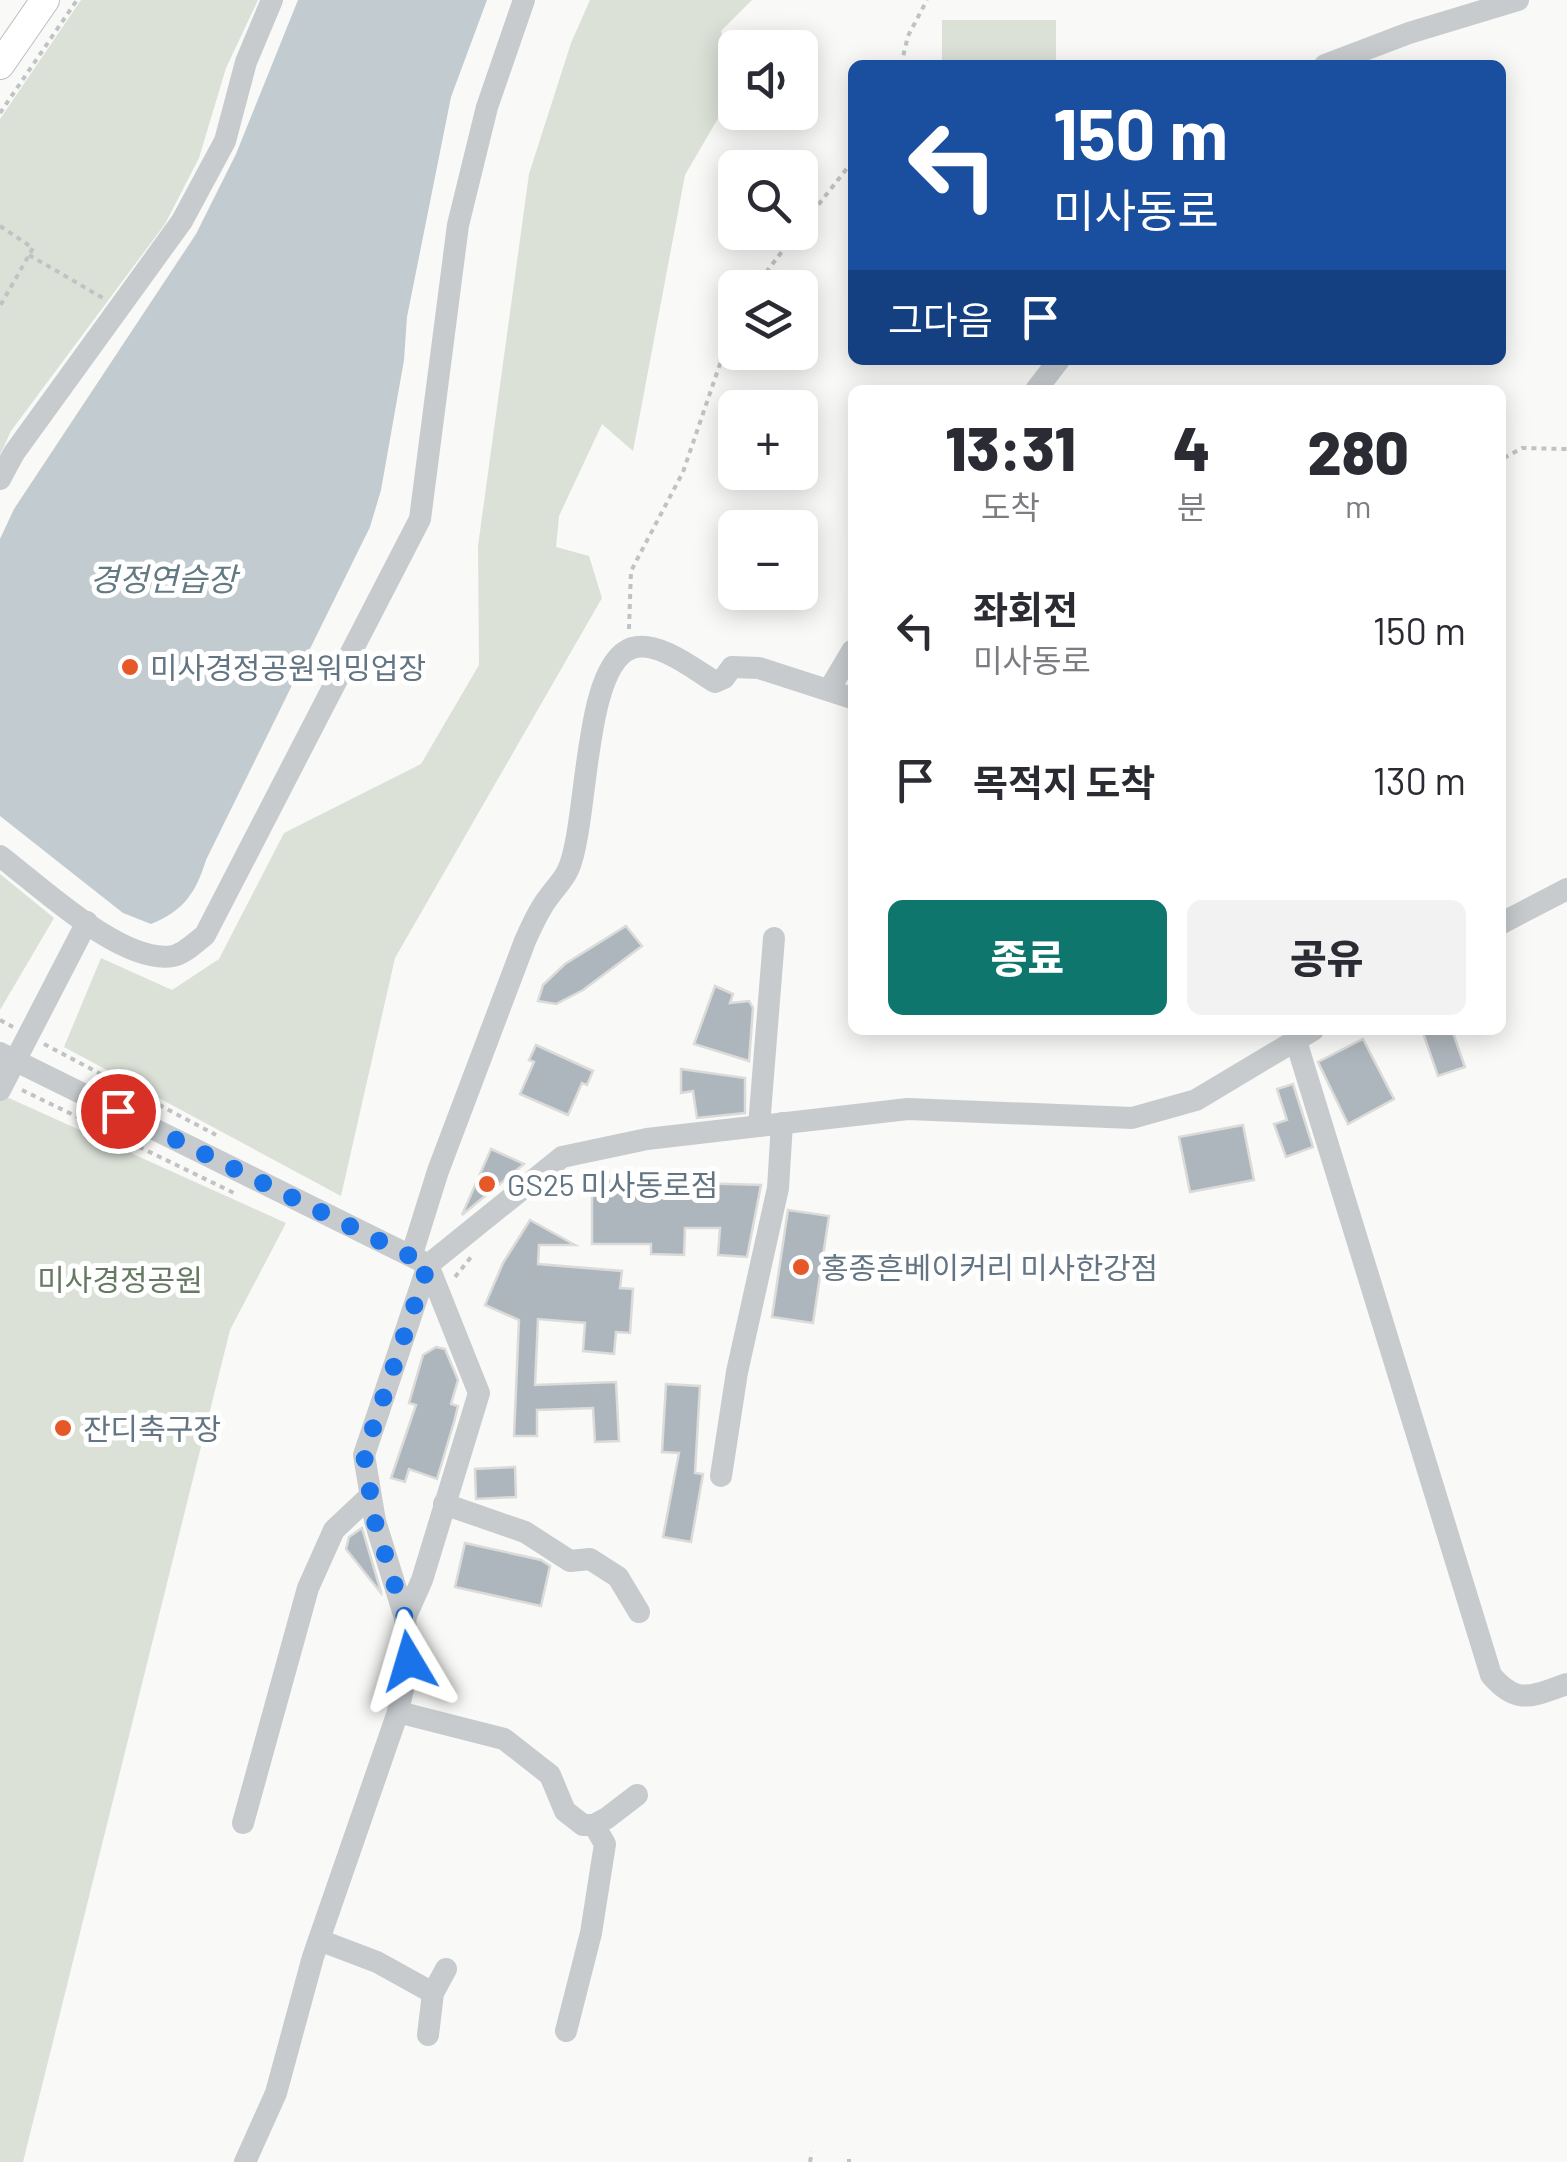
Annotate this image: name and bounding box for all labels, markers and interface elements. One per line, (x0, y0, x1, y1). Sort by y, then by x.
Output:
map controls (718, 30, 818, 610)
button: sound (718, 30, 818, 130)
text: 150 m (1053, 90, 1228, 174)
icon: left (888, 100, 1018, 230)
button: search (718, 150, 818, 250)
text: 미사동로 (1053, 182, 1219, 236)
button: layers (718, 270, 818, 370)
icon: arrive (1013, 290, 1068, 345)
text: 그다음 (888, 296, 993, 342)
button: + (718, 390, 818, 490)
text: 13:31 (945, 411, 1076, 483)
text: 4 (1173, 411, 1210, 483)
text: 280 (1308, 415, 1409, 487)
text: m (1345, 486, 1371, 524)
text: 도착 (981, 487, 1040, 525)
text: 분 (1177, 487, 1206, 525)
button: − (718, 510, 818, 610)
water label: 경정연습장 (89, 559, 241, 597)
text: 좌회전 (973, 586, 1078, 632)
icon: left (888, 603, 943, 658)
text: 150 m (1373, 607, 1466, 653)
text: 미사동로 (973, 640, 1091, 678)
place label: 미사경정공원워밍업장 (150, 649, 426, 685)
marker: 미사경정공원워밍업장 (119, 656, 141, 678)
icon: arrive (888, 753, 943, 808)
text: 130 m (1373, 757, 1466, 803)
text: 목적지 도착 (973, 759, 1155, 805)
button: 종료 (888, 900, 1167, 1015)
button: 공유 (1187, 900, 1466, 1015)
pin (76, 1069, 161, 1154)
icon: arrive (91, 1084, 146, 1139)
place label: GS25 미사동로점 (507, 1166, 718, 1202)
marker: GS25 미사동로점 (476, 1173, 498, 1195)
place label: 홍종흔베이커리 미사한강점 (821, 1249, 1158, 1285)
marker: 홍종흔베이커리 미사한강점 (790, 1256, 812, 1278)
park label: 미사경정공원 (37, 1261, 203, 1297)
place label: 잔디축구장 (83, 1410, 221, 1446)
marker: 잔디축구장 (52, 1417, 74, 1439)
position arrow (357, 1609, 461, 1713)

